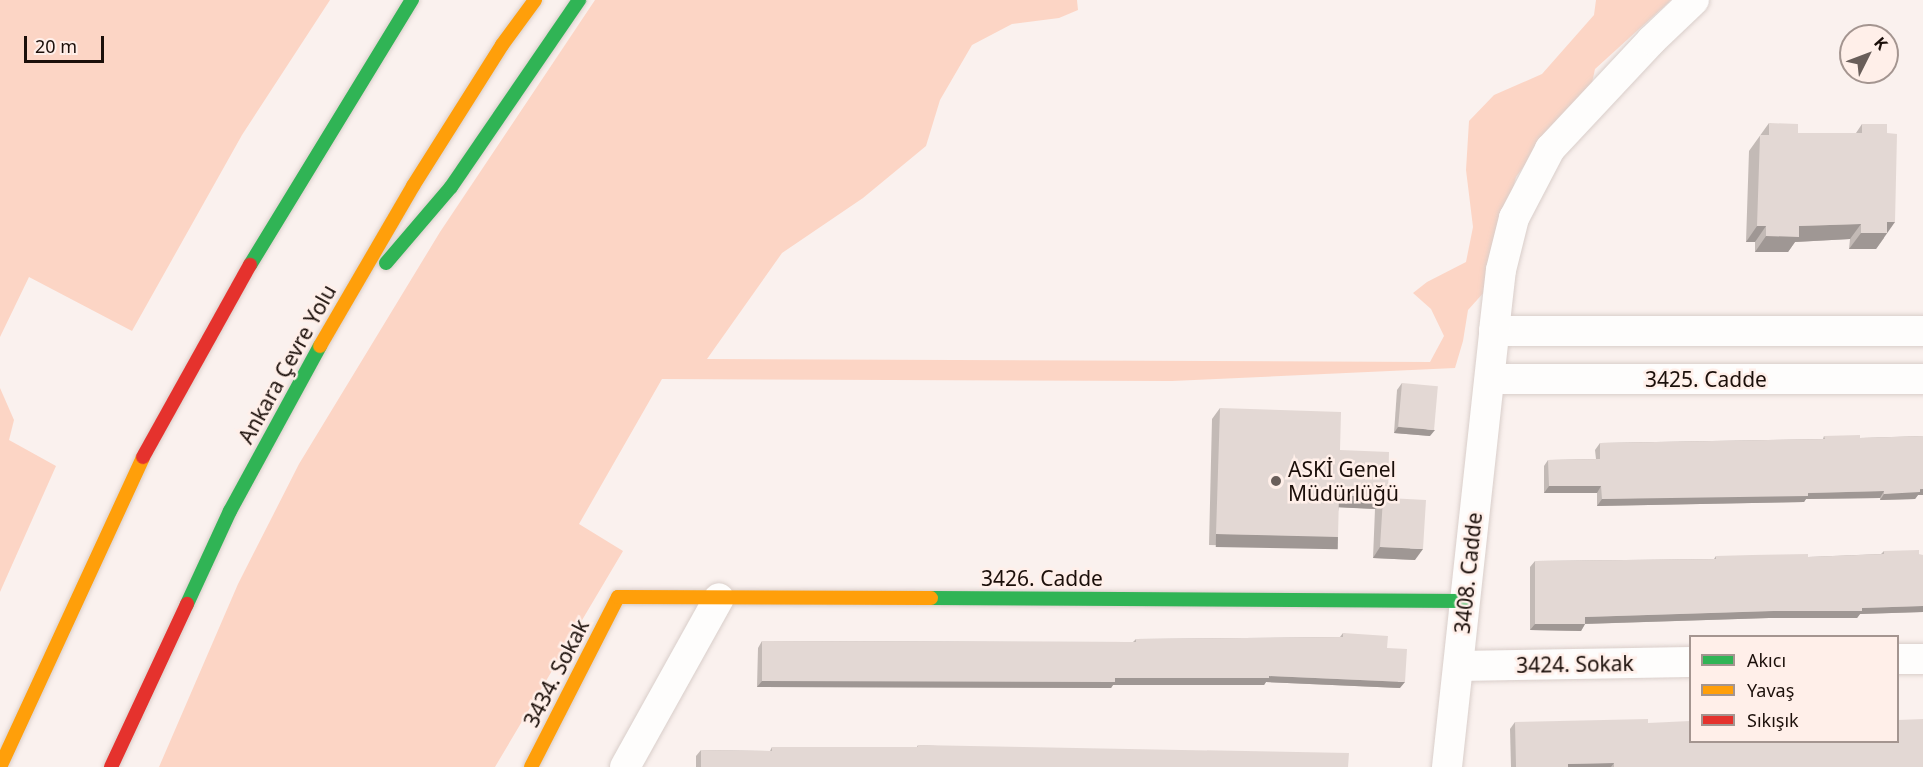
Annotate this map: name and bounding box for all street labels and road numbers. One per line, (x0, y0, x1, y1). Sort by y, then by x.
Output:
street label: Ankara Çevre Yolu (233, 280, 341, 448)
street label: 3425. Cadde (1645, 366, 1767, 392)
street label: 3408. Cadde (1449, 511, 1487, 635)
street label: 3426. Cadde (981, 565, 1103, 591)
street label: 3434. Sokak (518, 615, 594, 731)
street label: 3424. Sokak (1516, 650, 1634, 678)

